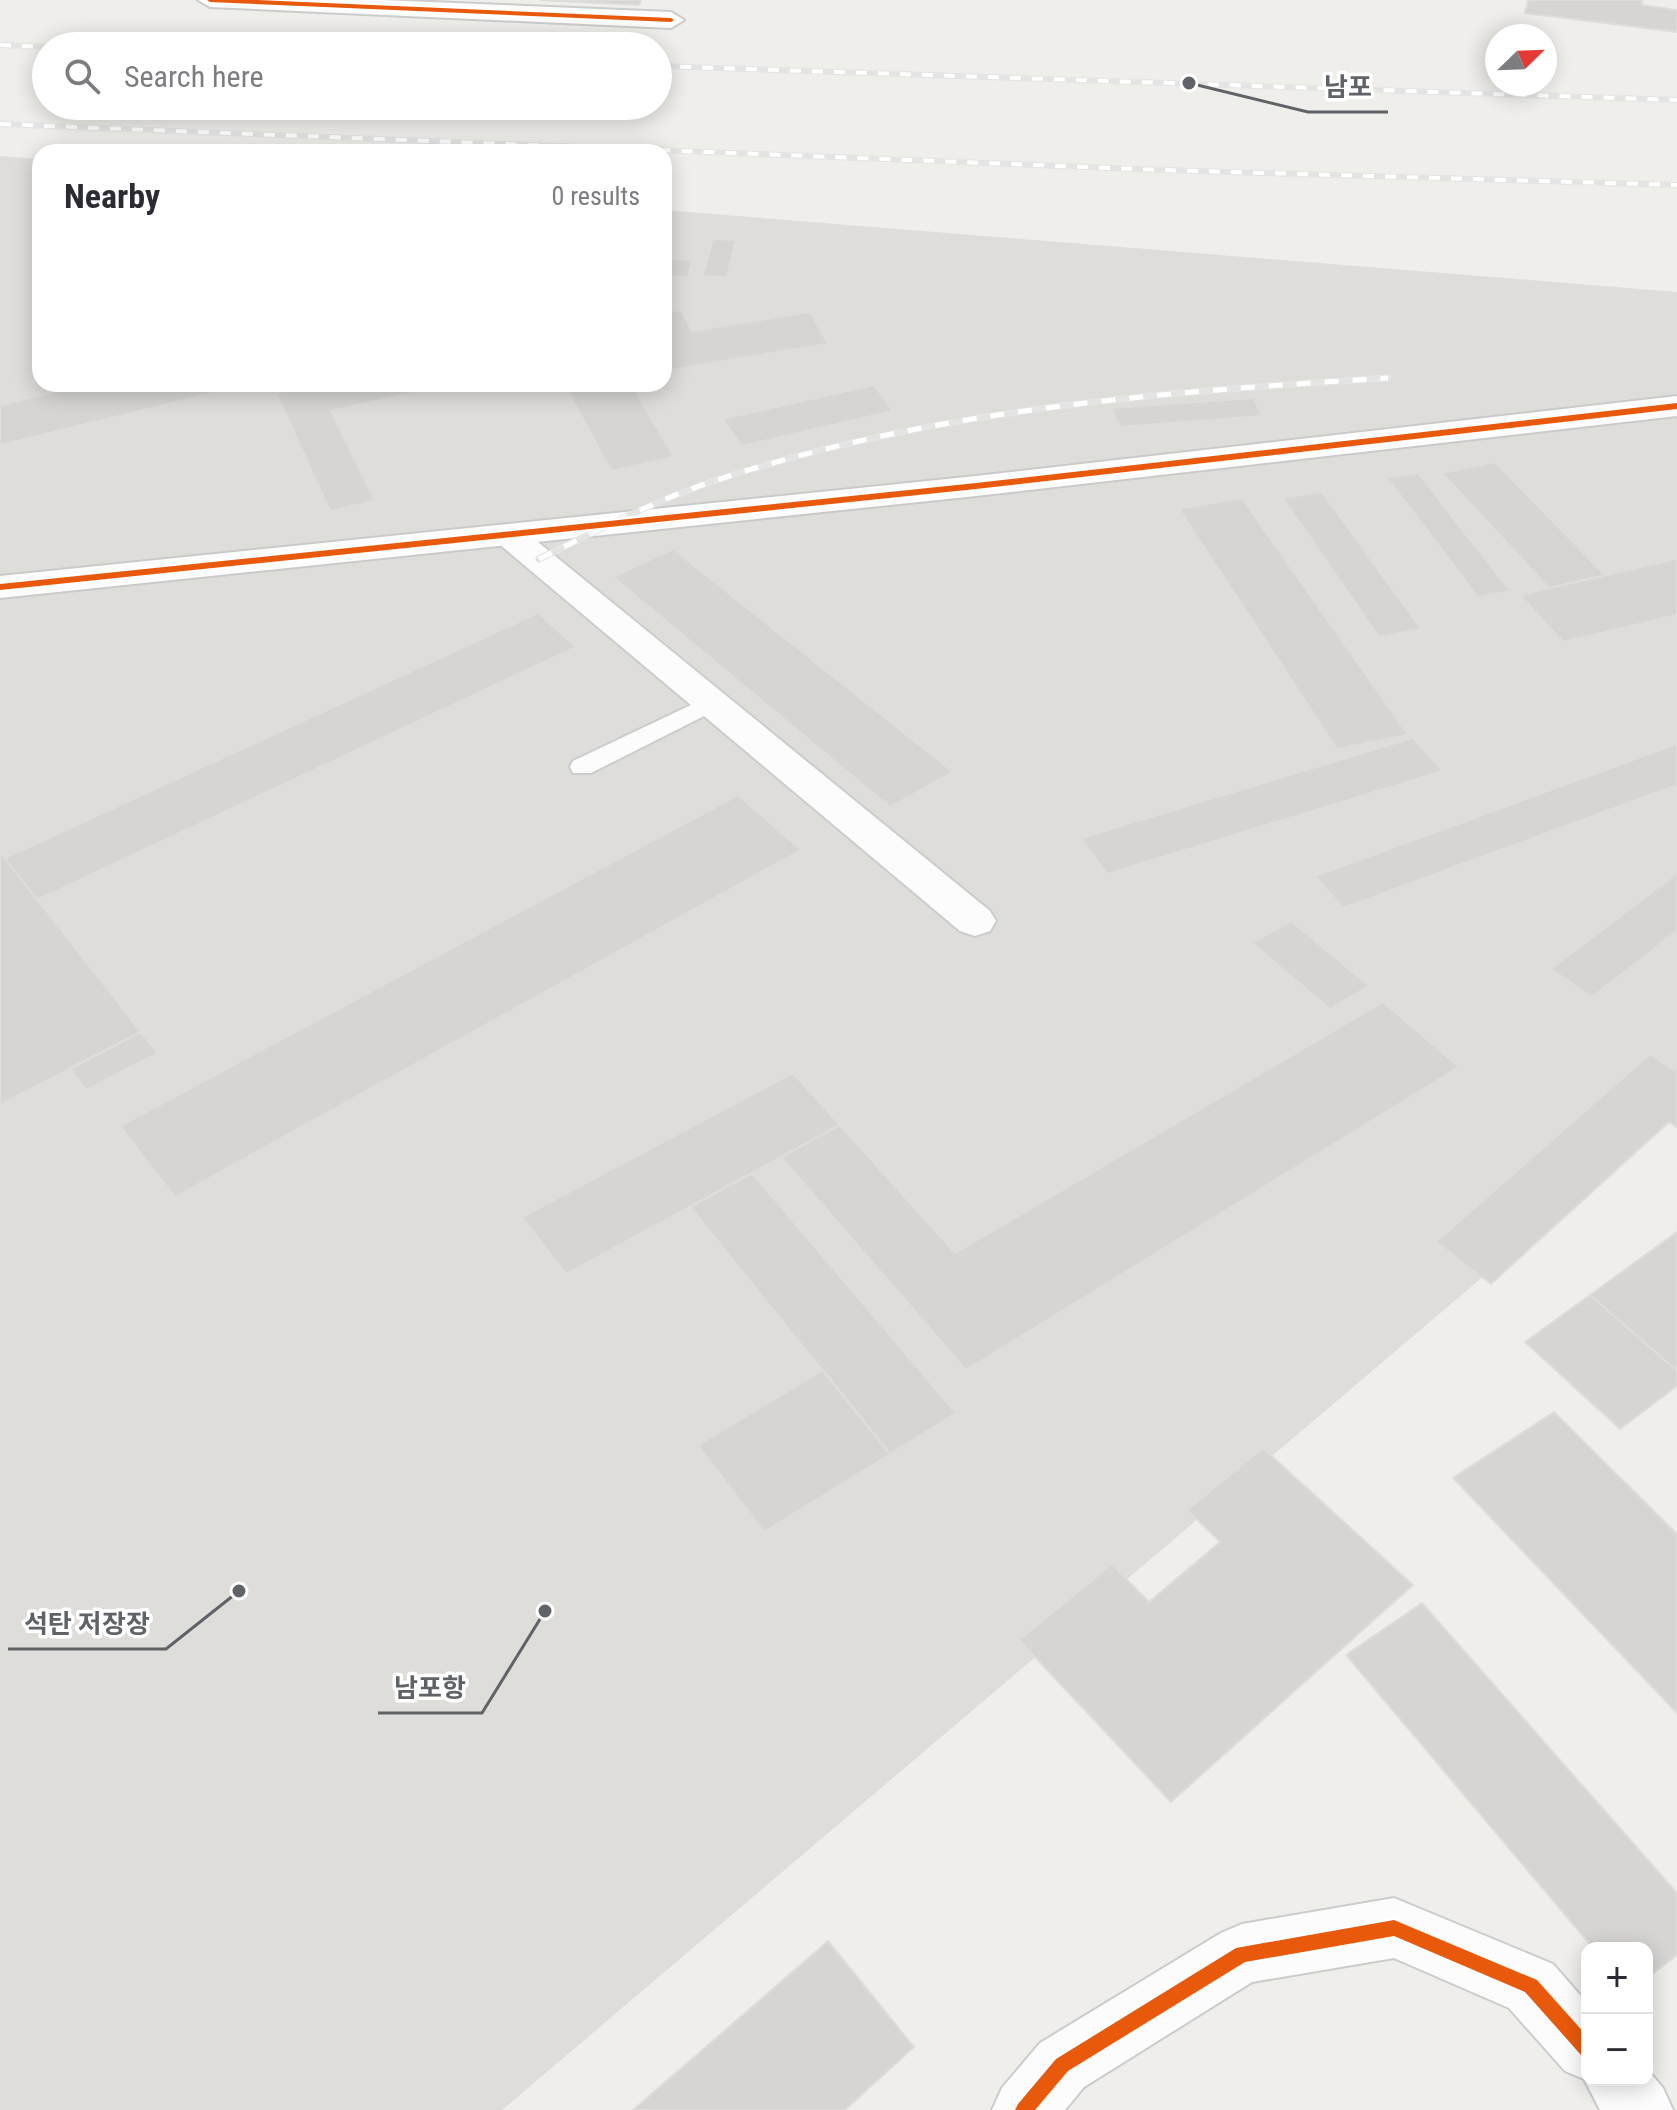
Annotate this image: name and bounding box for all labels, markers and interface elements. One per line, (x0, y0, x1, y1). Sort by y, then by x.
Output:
north arrow (1485, 24, 1557, 96)
search box (32, 32, 672, 120)
icon: search (60, 54, 104, 98)
text: Search here (124, 59, 264, 94)
callout: 남포 (1308, 62, 1388, 112)
text: 남포 (1324, 72, 1372, 102)
text: Nearby (64, 176, 160, 216)
text: 0 results (551, 181, 640, 211)
callout: 석탄 저장장 (8, 1599, 166, 1649)
text: 석탄 저장장 (24, 1609, 150, 1639)
callout: 남포항 (378, 1663, 482, 1713)
text: 남포항 (394, 1673, 466, 1703)
map controls (1581, 1942, 1653, 2086)
button: + (1581, 1942, 1653, 2014)
button: − (1581, 2014, 1653, 2086)

